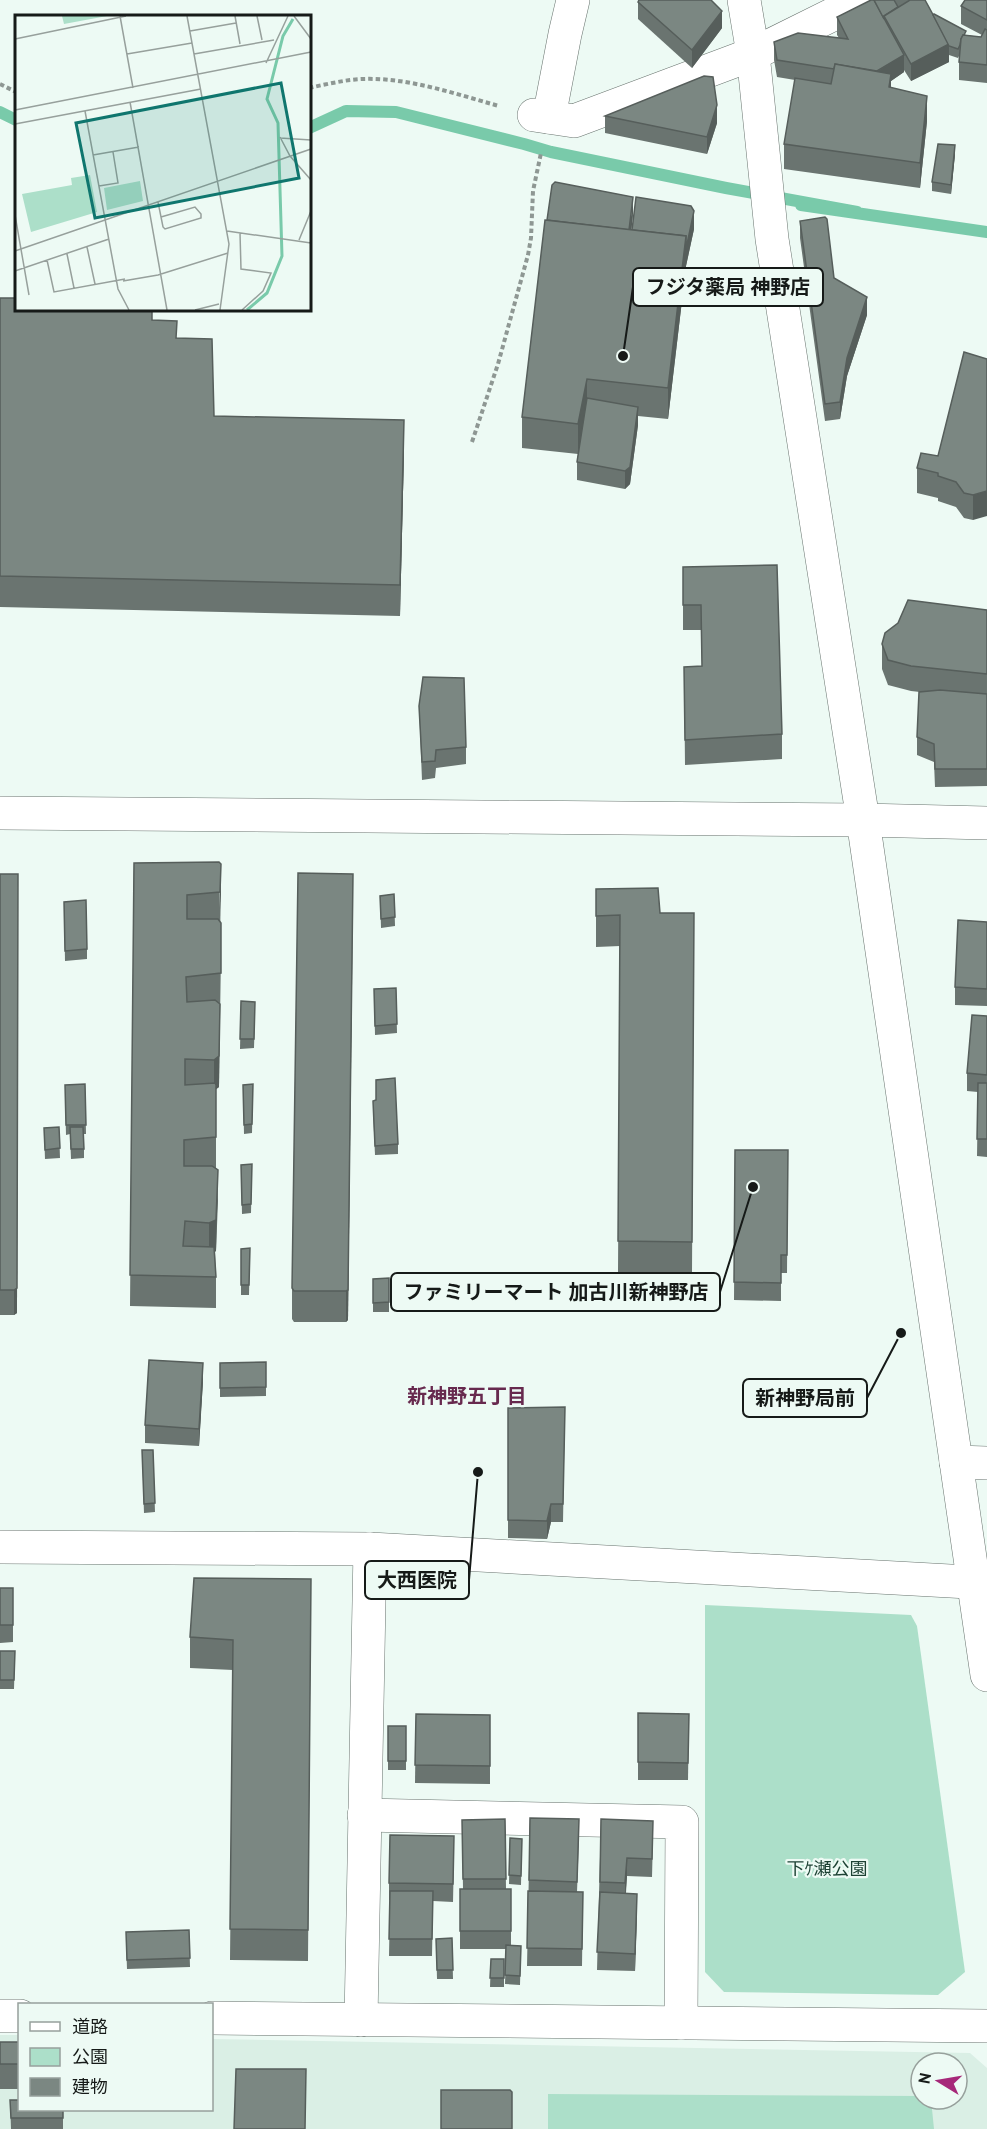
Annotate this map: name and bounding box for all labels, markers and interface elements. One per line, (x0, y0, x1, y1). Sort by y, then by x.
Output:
inset map (15, 15, 310, 310)
callout: フジタ薬局 神野店 (633, 268, 823, 306)
text: フジタ薬局 神野店 (646, 274, 810, 300)
callout: ファミリーマート 加古川新神野店 (391, 1273, 720, 1311)
text: ファミリーマート 加古川新神野店 (403, 1279, 709, 1305)
callout: 新神野局前 (743, 1379, 867, 1417)
district label: 新神野五丁目 (407, 1383, 527, 1409)
text: 新神野局前 (755, 1385, 855, 1411)
callout: 大西医院 (365, 1561, 469, 1599)
text: 大西医院 (377, 1567, 457, 1593)
park label: 下ｹ瀬公園 (787, 1857, 868, 1880)
legend (18, 2003, 213, 2111)
text: 道路 (72, 2015, 108, 2038)
text: 公園 (72, 2045, 108, 2068)
north arrow (909, 2051, 969, 2111)
text: N (913, 2071, 935, 2085)
text: 建物 (72, 2075, 108, 2098)

